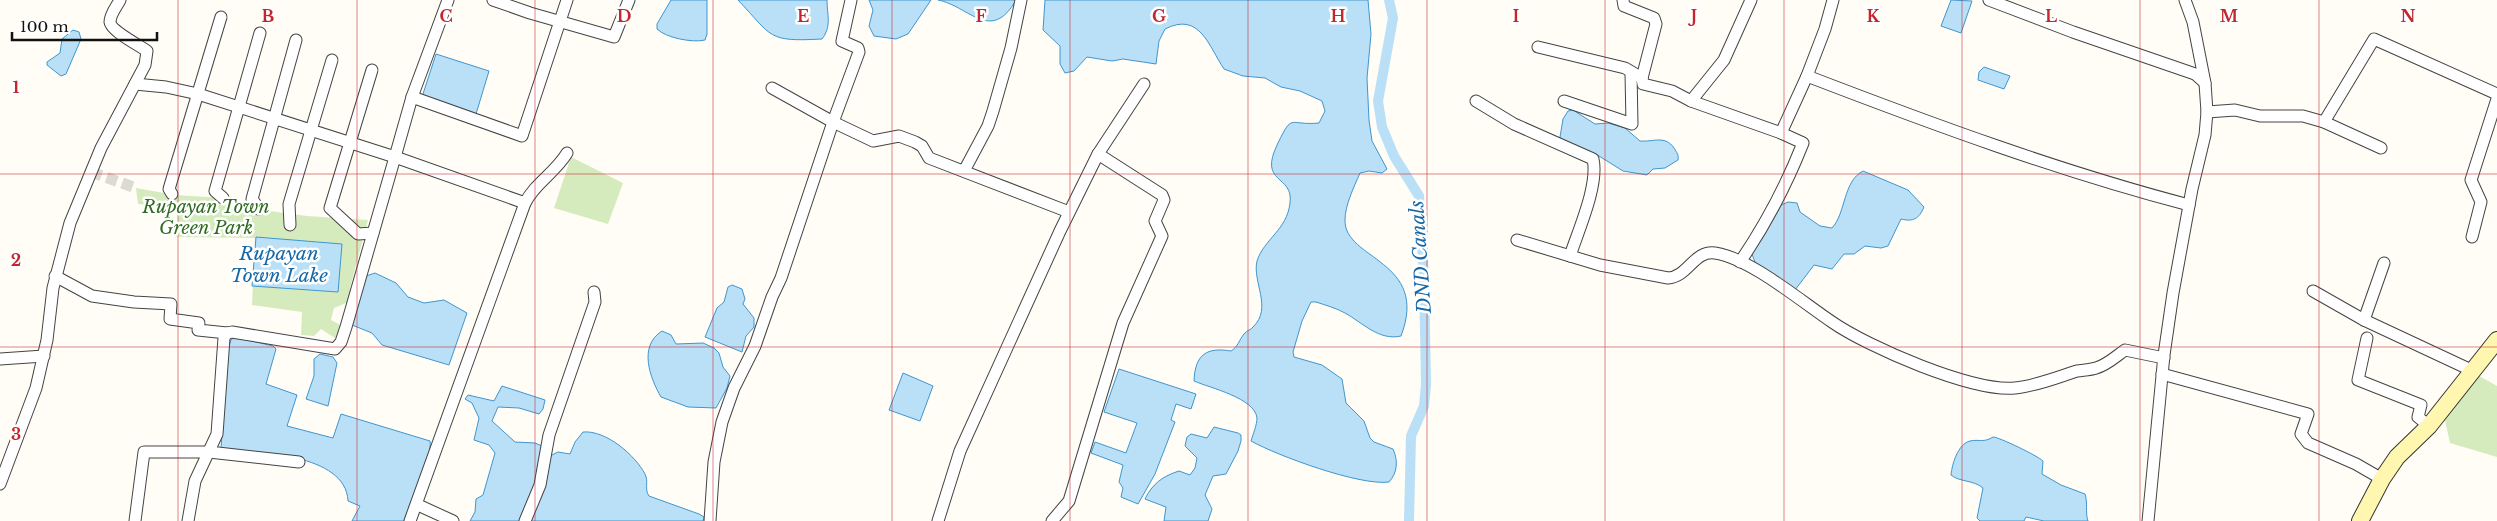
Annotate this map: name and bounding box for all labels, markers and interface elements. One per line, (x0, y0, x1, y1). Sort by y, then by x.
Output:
text: B (262, 6, 275, 26)
text: C (439, 6, 453, 26)
text: D (617, 6, 631, 26)
text: E (797, 6, 809, 26)
text: F (975, 6, 987, 26)
text: G (1152, 6, 1166, 26)
text: H (1330, 6, 1346, 26)
text: I (1513, 6, 1520, 26)
text: J (1688, 6, 1697, 26)
text: K (1866, 6, 1880, 26)
text: L (2045, 6, 2057, 26)
text: M (2220, 6, 2238, 26)
text: N (2400, 6, 2416, 26)
scale bar (12, 10, 158, 42)
text: 100 m (20, 17, 69, 36)
text: 1 (13, 77, 20, 97)
park label: Rupayan Town Green Park (141, 196, 270, 239)
water label: DND Canals (1405, 200, 1436, 315)
water label: Rupayan Town Lake (230, 242, 328, 287)
text: 2 (11, 250, 21, 270)
text: 3 (11, 424, 21, 444)

